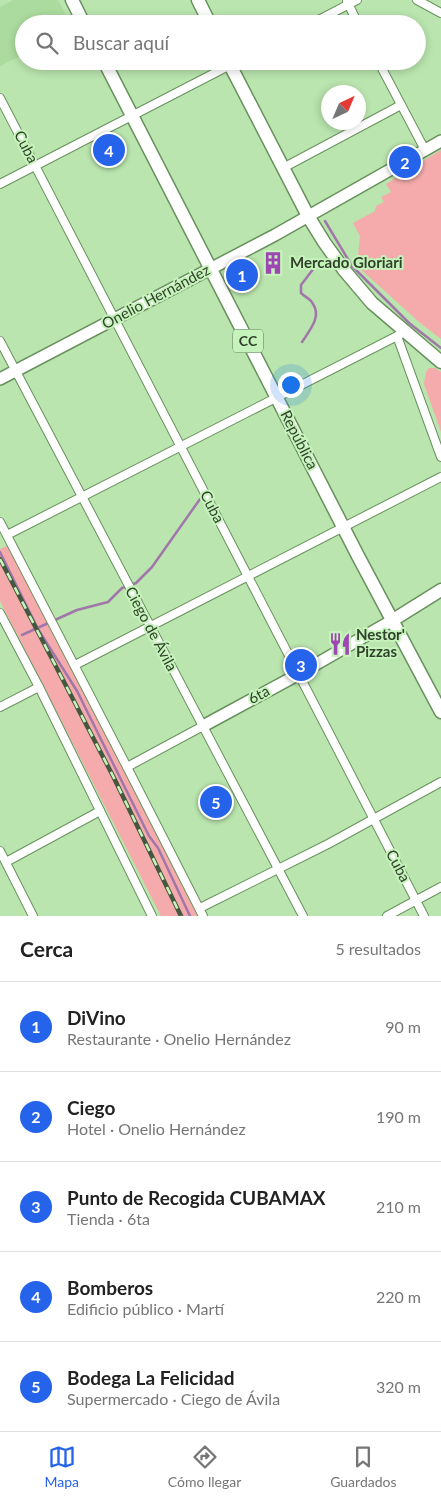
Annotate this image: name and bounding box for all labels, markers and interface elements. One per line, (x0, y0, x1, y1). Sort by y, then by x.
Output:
search box (15, 15, 426, 70)
icon: search (33, 29, 61, 57)
text: Buscar aquí (73, 31, 169, 54)
north arrow (321, 85, 366, 130)
street label: Cuba (11, 127, 43, 166)
pin: 4 (93, 131, 125, 169)
pin: 2 (389, 143, 421, 181)
building icon: Mercado Gloriari (260, 250, 286, 276)
place label: Mercado Gloriari (290, 253, 403, 271)
pin: 1 (226, 256, 258, 294)
street label: Onelio Hernández (99, 260, 213, 332)
road number: CC (233, 330, 263, 352)
your location (278, 372, 304, 398)
street label: República (277, 407, 322, 472)
street label: Cuba (197, 487, 229, 526)
street label: Ciego de Ávila (122, 583, 182, 674)
place label: Nestor' Pizzas (356, 625, 405, 660)
restaurant icon: Nestor' Pizzas (327, 631, 353, 657)
pin: 3 (285, 646, 317, 684)
street label: 6ta (245, 681, 272, 707)
pin: 5 (200, 783, 232, 821)
street label: Cuba (383, 846, 415, 885)
text: Cerca (20, 936, 73, 961)
text: 5 resultados (335, 939, 421, 958)
text: DiVino (67, 1006, 126, 1029)
text: 1 (31, 1017, 41, 1036)
text: 90 m (385, 1017, 421, 1036)
text: Restaurante · Onelio Hernández (67, 1029, 291, 1048)
text: Ciego (67, 1096, 115, 1119)
text: 2 (31, 1107, 41, 1126)
text: 190 m (376, 1107, 421, 1126)
text: Hotel · Onelio Hernández (67, 1119, 246, 1138)
text: Punto de Recogida CUBAMAX (67, 1186, 326, 1209)
text: 3 (31, 1197, 41, 1216)
text: 210 m (376, 1197, 421, 1216)
text: Tienda · 6ta (67, 1209, 150, 1228)
text: Bomberos (67, 1276, 153, 1299)
text: 4 (31, 1287, 41, 1306)
text: 220 m (376, 1287, 421, 1306)
text: Edificio público · Martí (67, 1299, 224, 1318)
text: Bodega La Felicidad (67, 1366, 234, 1389)
text: 5 (31, 1377, 41, 1396)
text: 320 m (376, 1377, 421, 1396)
text: Supermercado · Ciego de Ávila (67, 1389, 280, 1408)
tab: Mapa (44, 1443, 79, 1490)
tab: Cómo llegar (168, 1443, 241, 1490)
tab: Guardados (330, 1443, 397, 1490)

